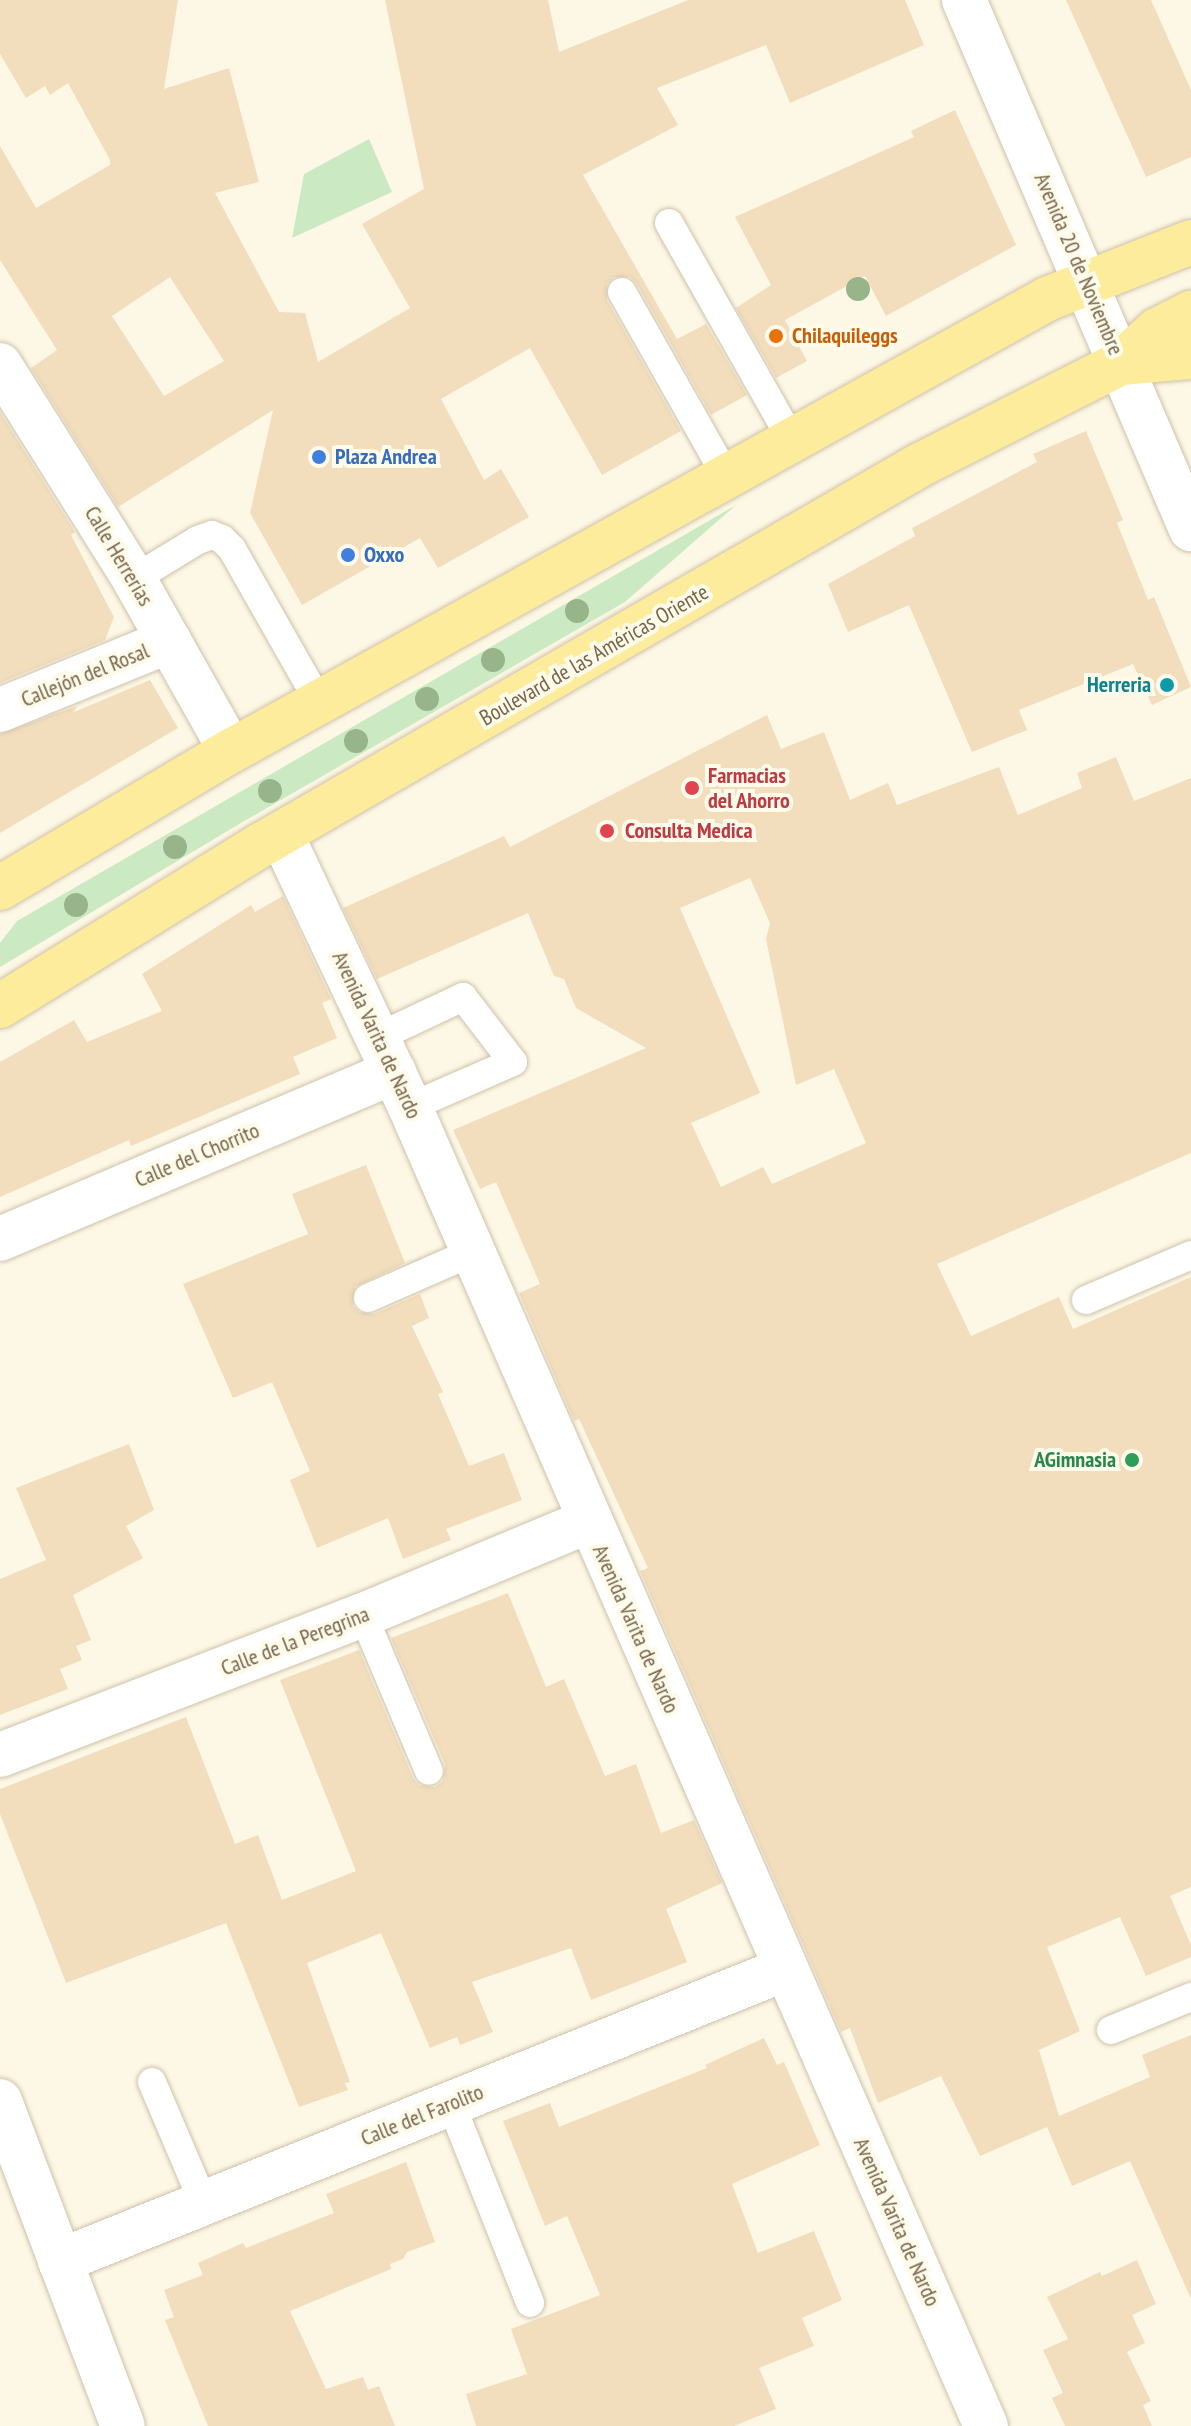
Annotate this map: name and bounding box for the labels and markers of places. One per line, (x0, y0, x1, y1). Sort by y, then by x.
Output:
place label: Chilaquileggs (792, 323, 898, 349)
marker: Chilaquileggs (767, 327, 785, 345)
place label: Plaza Andrea (335, 444, 438, 470)
marker: Plaza Andrea (310, 448, 328, 466)
place label: Oxxo (364, 542, 404, 568)
marker: Oxxo (339, 546, 357, 564)
place label: Herreria (1087, 672, 1151, 698)
marker: Herreria (1158, 676, 1176, 694)
place label: Farmacias del Ahorro (708, 762, 790, 814)
marker: Farmacias del Ahorro (683, 779, 701, 797)
place label: Consulta Medica (625, 818, 752, 844)
marker: Consulta Medica (596, 820, 618, 842)
place label: AGimnasia (1034, 1447, 1116, 1473)
marker: AGimnasia (1123, 1451, 1141, 1469)

